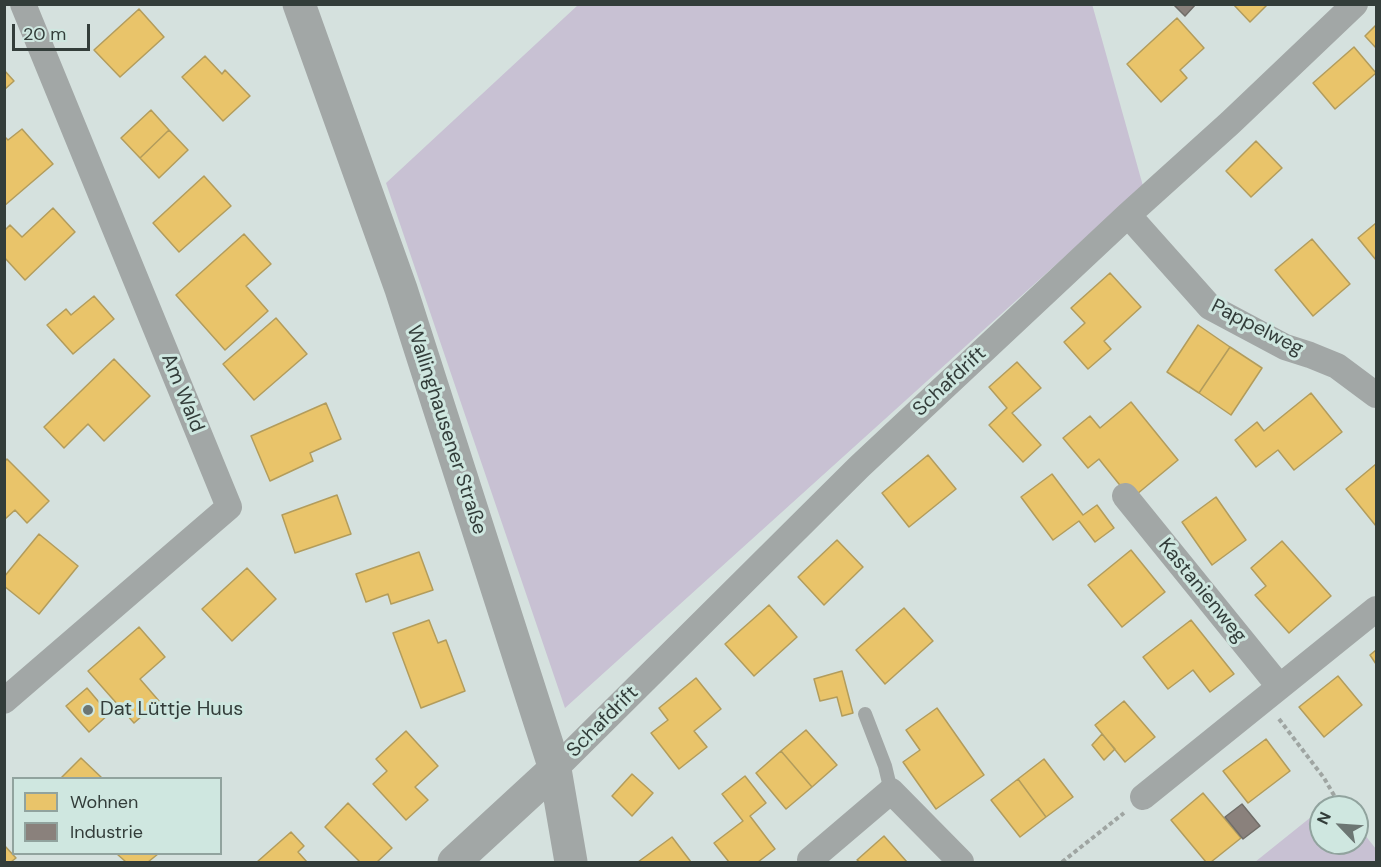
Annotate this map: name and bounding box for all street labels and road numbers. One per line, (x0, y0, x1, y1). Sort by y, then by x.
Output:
street label: Pappelweg (1207, 295, 1307, 361)
street label: Wallinghausener Straße (401, 322, 491, 538)
street label: Schafdrift (908, 342, 992, 422)
street label: Am Wald (155, 350, 209, 436)
street label: Kastanienweg (1153, 534, 1251, 648)
street label: Schafdrift (562, 681, 644, 763)

